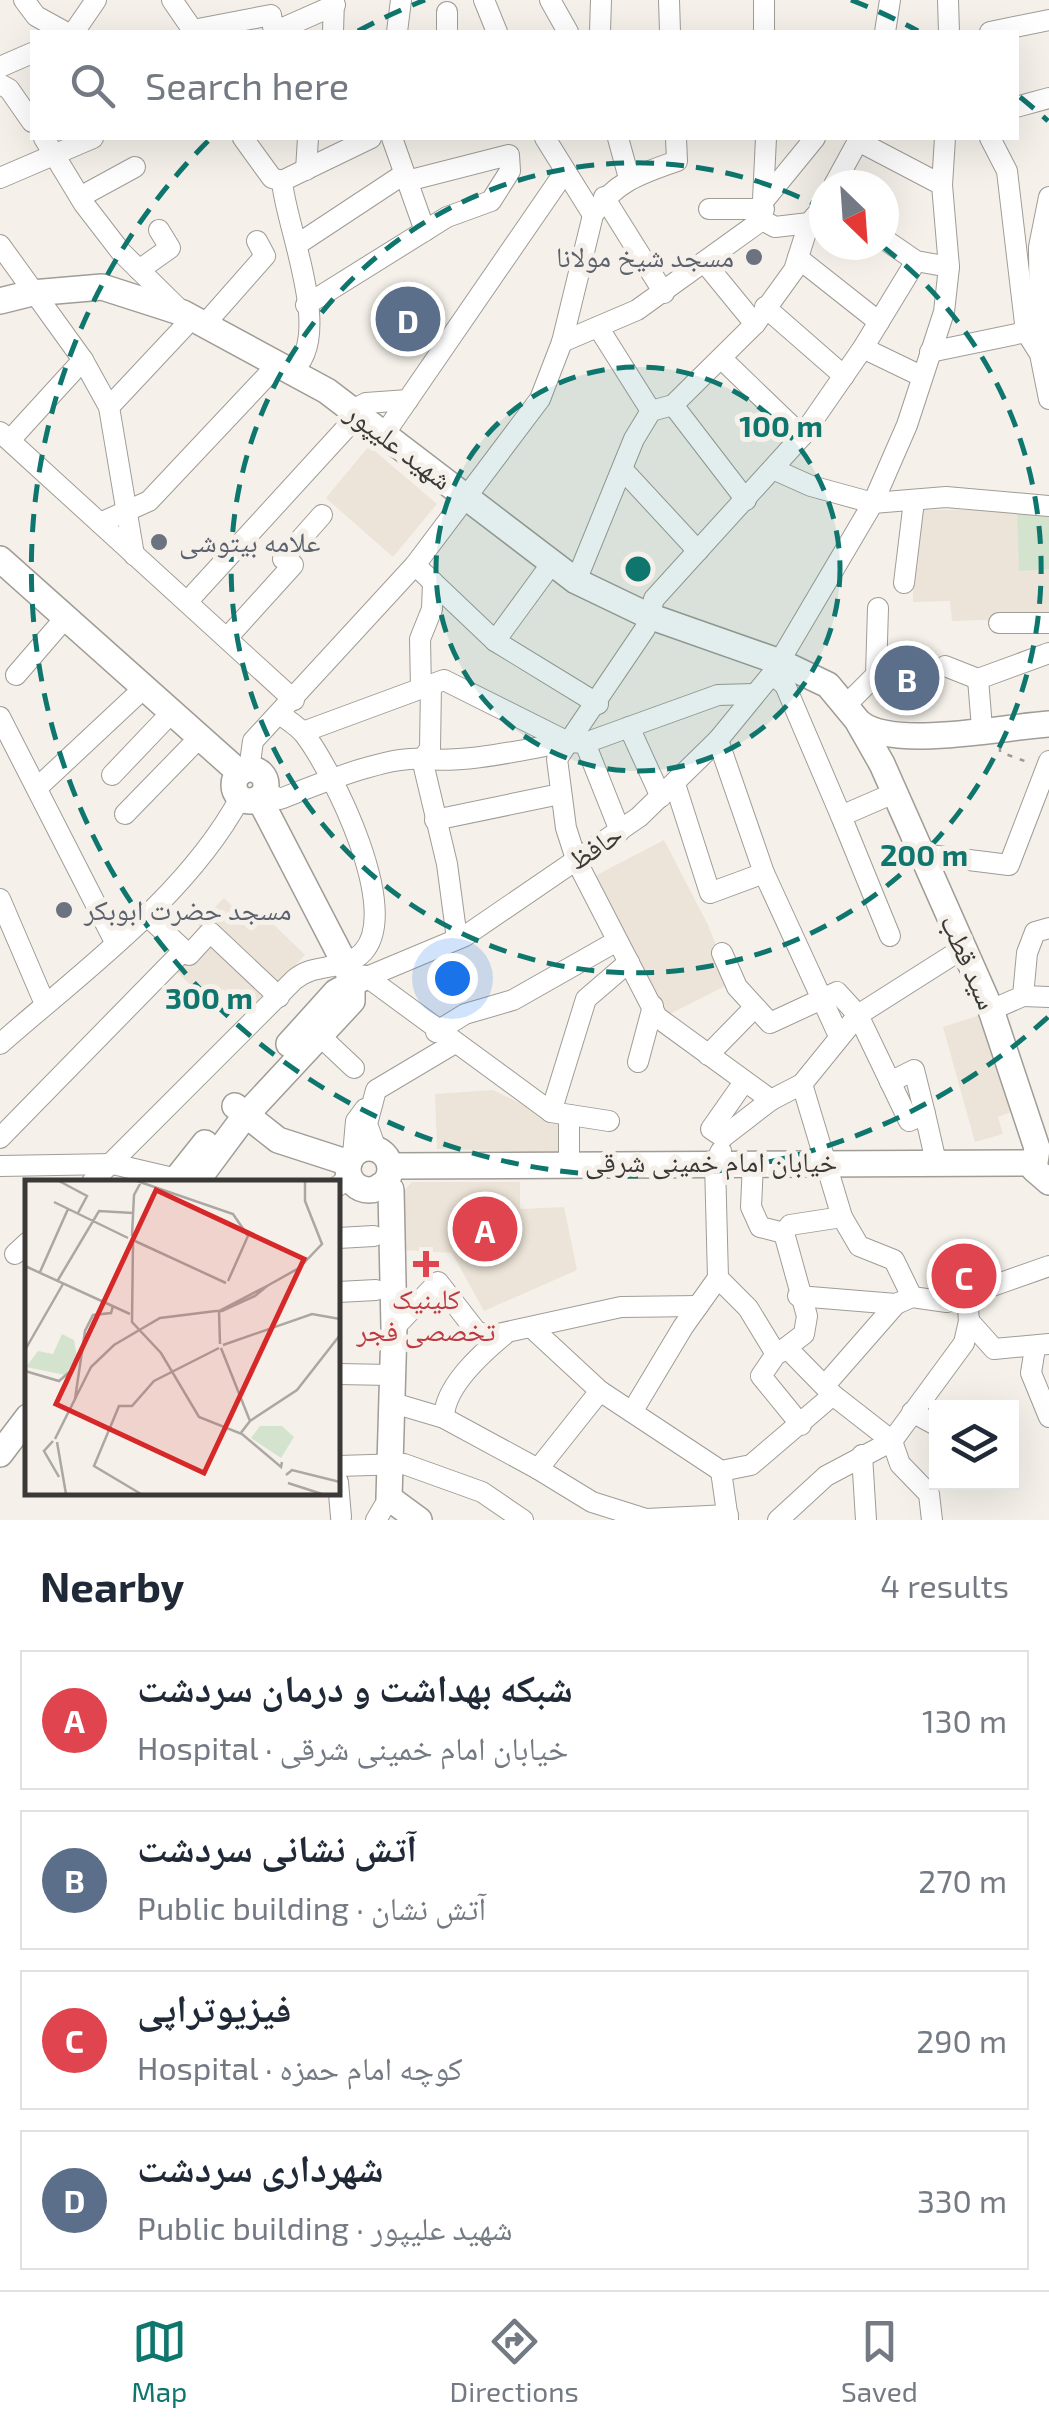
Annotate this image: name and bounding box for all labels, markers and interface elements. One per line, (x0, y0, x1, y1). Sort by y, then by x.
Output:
search box (30, 30, 1019, 140)
icon: search (65, 58, 120, 113)
text: Search here (145, 62, 349, 108)
north arrow (809, 170, 899, 260)
place label: مسجد شیخ مولانا (556, 239, 734, 275)
marker: مسجد شیخ مولانا (743, 246, 765, 268)
pin: D (376, 282, 440, 356)
street label: شهید علیپور (338, 394, 459, 497)
text: 100 m (739, 407, 823, 443)
place label: علامه بیتوشی (179, 524, 321, 560)
marker: علامه بیتوشی (148, 531, 170, 553)
centre of rings (620, 551, 656, 587)
pin: B (874, 640, 940, 716)
street label: حافظ (561, 816, 628, 877)
text: 200 m (880, 836, 968, 872)
place label: مسجد حضرت ابوبکر (83, 892, 292, 926)
marker: مسجد حضرت ابوبکر (53, 899, 75, 921)
street label: سید قطب (934, 909, 1006, 1015)
your location (427, 953, 478, 1004)
text: 300 m (165, 979, 253, 1015)
street label: خیابان امام خمینی شرقی (585, 1144, 837, 1181)
inset map (25, 1180, 340, 1495)
pin: A (452, 1192, 518, 1266)
pin: C (932, 1238, 996, 1314)
marker: کلینیک تخصصی فجر (413, 1251, 439, 1277)
place label: کلینیک تخصصی فجر (355, 1281, 496, 1349)
map controls (929, 1400, 1019, 1490)
button: layers (929, 1400, 1019, 1490)
text: Nearby (40, 1560, 184, 1610)
text: 4 results (880, 1566, 1009, 1604)
text: شبکه بهداشت و درمان سردشت (137, 1664, 573, 1710)
text: A (64, 1701, 85, 1739)
text: 130 m (922, 1701, 1007, 1739)
text: Hospital · خیابان امام خمینی شرقی (137, 1728, 568, 1766)
text: آتش نشانی سردشت (137, 1824, 417, 1870)
text: B (64, 1861, 85, 1899)
text: 270 m (918, 1861, 1007, 1899)
text: Public building · آتش نشان (137, 1888, 486, 1926)
text: فیزیوتراپی (137, 1984, 292, 2030)
text: C (65, 2021, 84, 2059)
text: 290 m (916, 2021, 1007, 2059)
text: Hospital · کوچه امام حمزه (137, 2048, 462, 2086)
text: شهرداری سردشت (137, 2144, 384, 2190)
text: D (64, 2181, 85, 2219)
text: 330 m (917, 2181, 1007, 2219)
text: Public building · شهید علیپور (137, 2208, 513, 2246)
tab: Map (131, 2314, 187, 2408)
tab: Directions (450, 2314, 579, 2408)
tab: Saved (841, 2314, 918, 2408)

